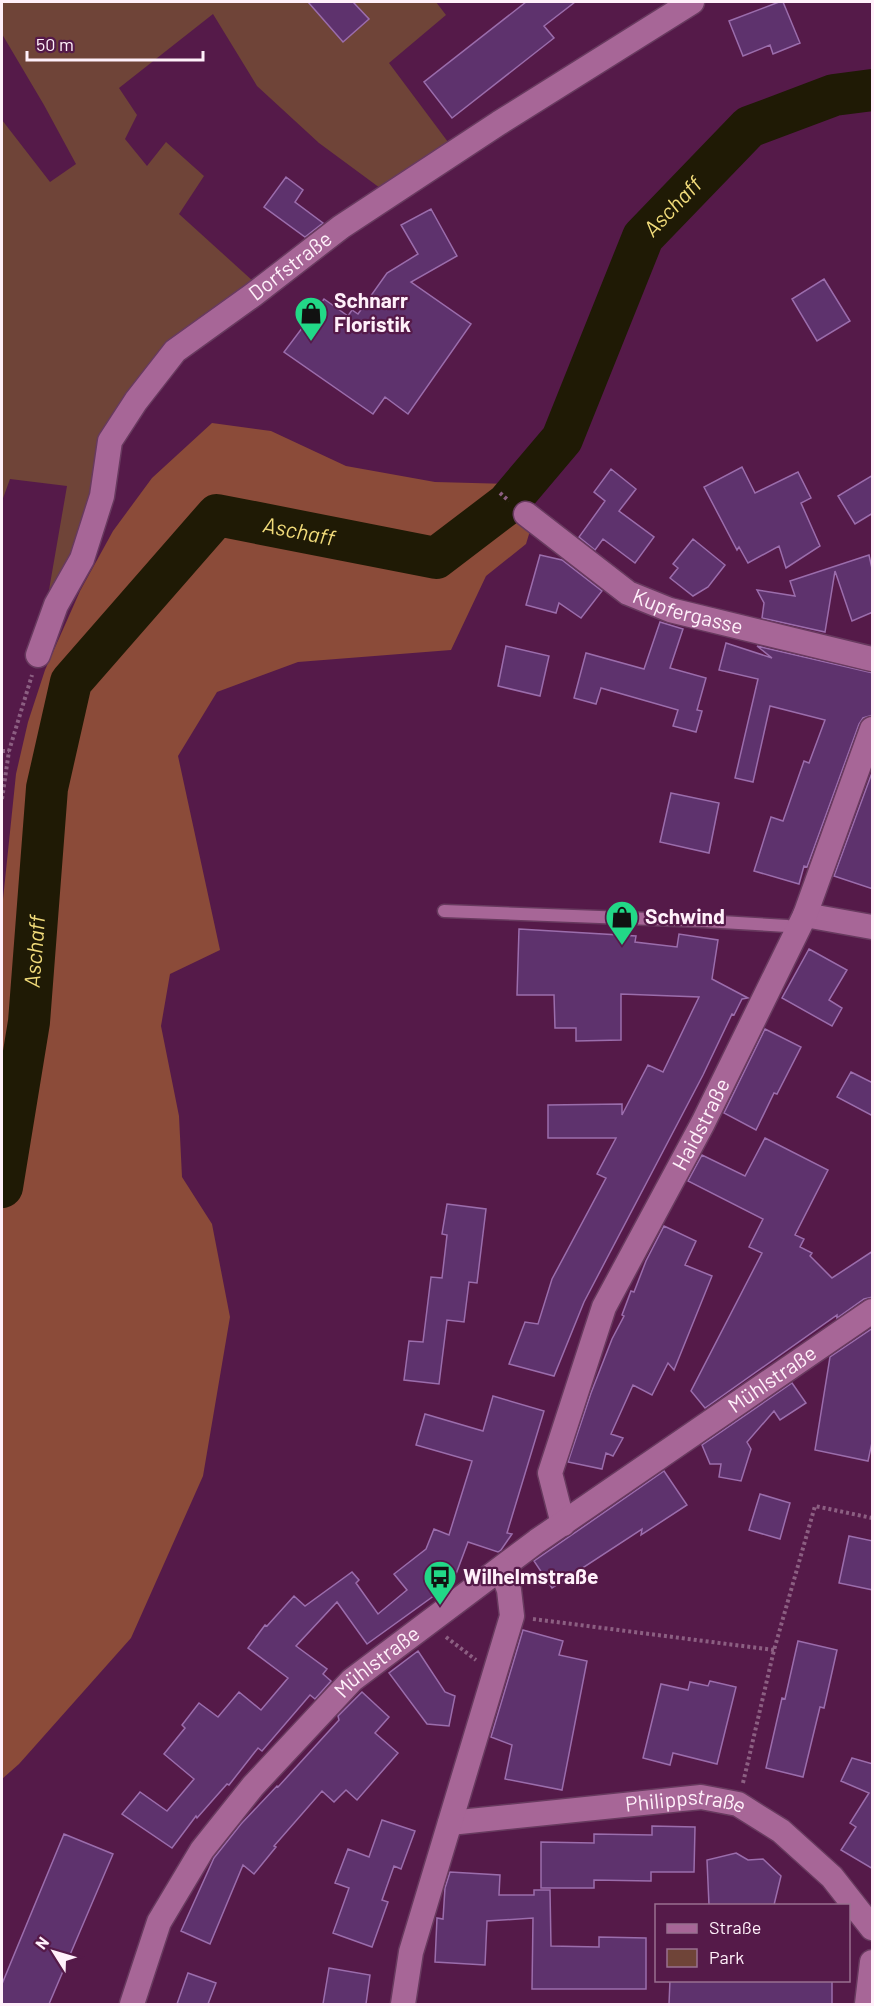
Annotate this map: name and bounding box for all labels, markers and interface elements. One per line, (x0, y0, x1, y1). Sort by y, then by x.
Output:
scale bar (27, 24, 202, 62)
text: 50 m (36, 33, 74, 55)
water label: Aschaff (637, 170, 707, 241)
street label: Dorfstraße (243, 225, 336, 305)
place label: Schnarr Floristik (334, 287, 411, 336)
shop icon: Schnarr Floristik (293, 295, 329, 342)
water label: Aschaff (261, 510, 339, 550)
street label: Kupfergasse (629, 582, 746, 638)
shop icon: Schwind (604, 899, 640, 946)
place label: Schwind (645, 903, 725, 928)
water label: Aschaff (18, 913, 49, 989)
street label: Haidstraße (666, 1074, 734, 1174)
street label: Mühlstraße (723, 1339, 820, 1417)
bus stop icon: Wilhelmstraße (422, 1559, 458, 1606)
place label: Wilhelmstraße (463, 1563, 599, 1588)
street label: Mühlstraße (328, 1620, 424, 1702)
street label: Philippstraße (624, 1783, 752, 1817)
legend (655, 1904, 850, 1982)
text: Straße (709, 1916, 761, 1938)
north arrow (24, 1922, 84, 1982)
text: N (31, 1933, 52, 1953)
text: Park (709, 1946, 744, 1968)

